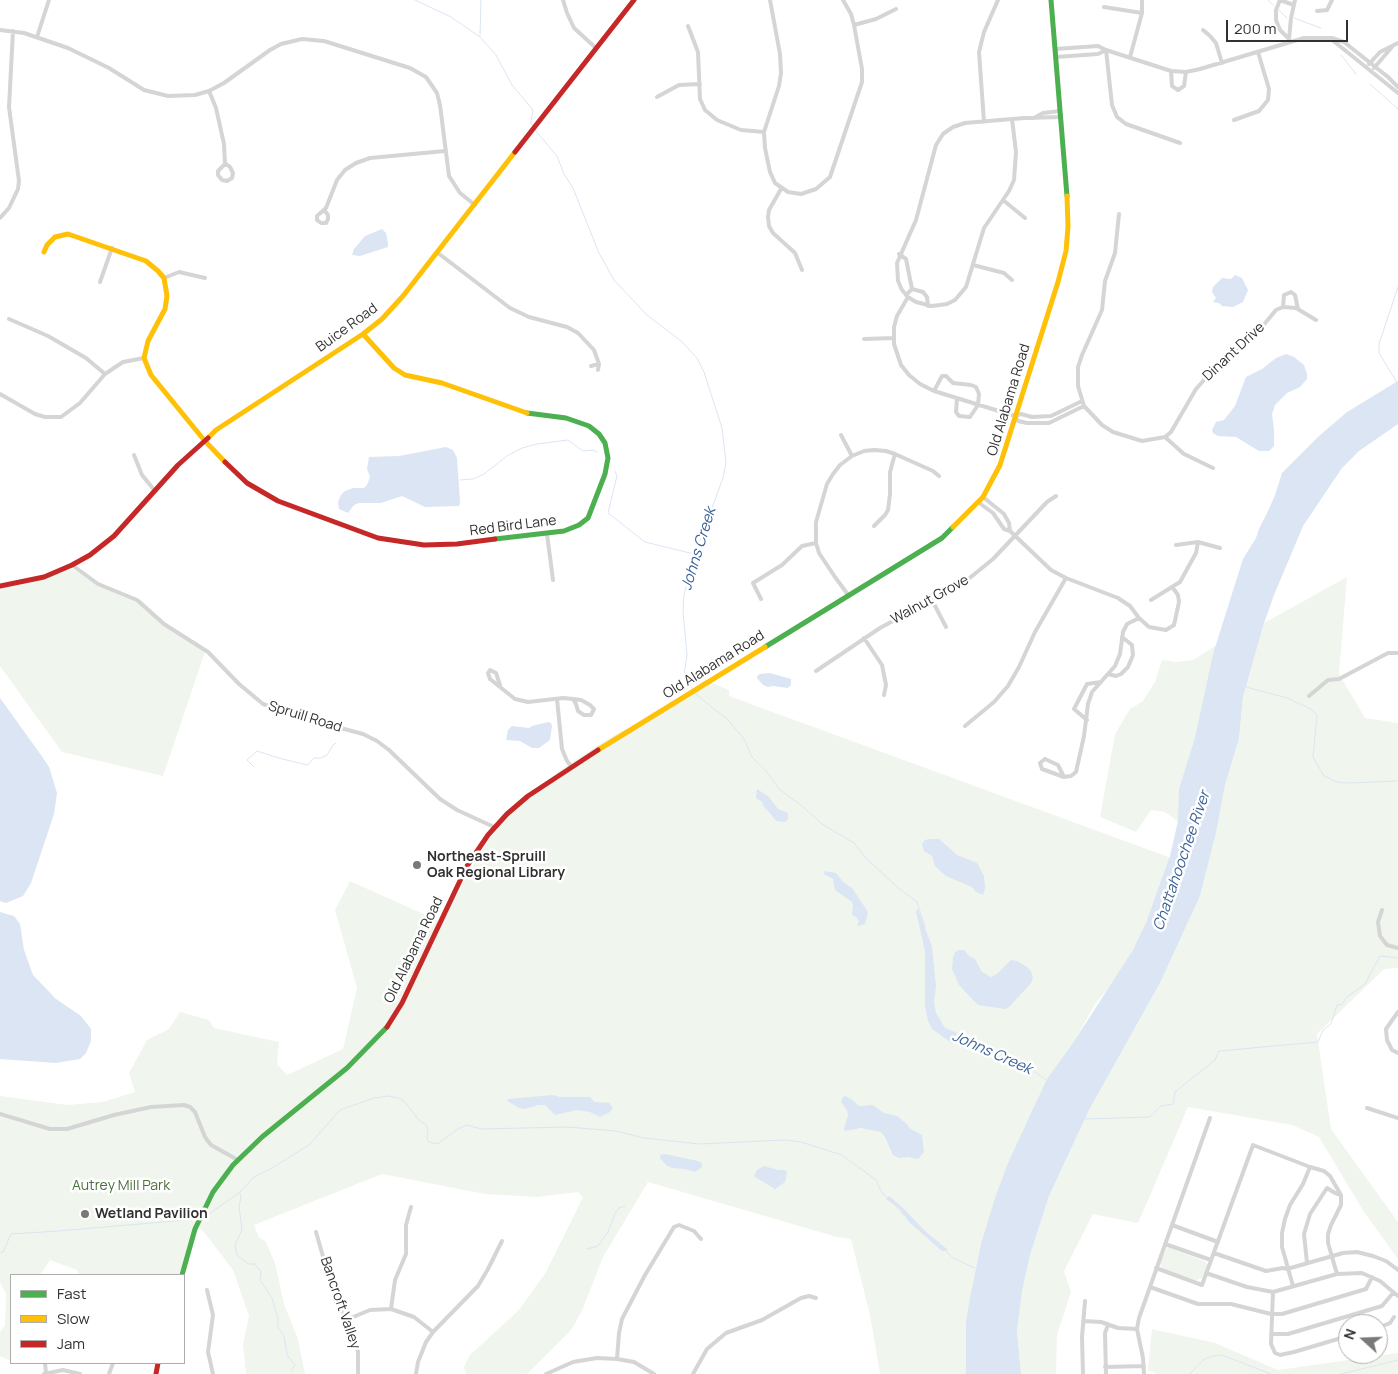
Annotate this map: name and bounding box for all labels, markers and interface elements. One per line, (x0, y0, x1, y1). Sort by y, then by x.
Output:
scale bar (1228, 10, 1350, 42)
text: 200 m (1234, 18, 1277, 39)
street label: Buice Road (313, 300, 381, 356)
street label: Dinant Drive (1200, 319, 1268, 385)
street label: Old Alabama Road (984, 342, 1034, 458)
water label: Johns Creek (678, 505, 720, 593)
street label: Red Bird Lane (469, 512, 557, 540)
street label: Walnut Grove (888, 572, 972, 628)
street label: Old Alabama Road (660, 627, 768, 703)
street label: Spruill Road (266, 698, 344, 736)
water label: Chattahoochee River (1150, 789, 1214, 933)
place label: Northeast-Spruill Oak Regional Library (427, 849, 565, 882)
marker: Northeast-Spruill Oak Regional Library (411, 859, 423, 871)
street label: Old Alabama Road (381, 894, 447, 1006)
water label: Johns Creek (949, 1027, 1035, 1079)
park label: Autrey Mill Park (72, 1178, 170, 1194)
place label: Wetland Pavilion (95, 1206, 208, 1222)
marker: Wetland Pavilion (79, 1208, 91, 1220)
street label: Bancroft Valley (316, 1255, 364, 1351)
legend (10, 1274, 185, 1364)
text: Fast (57, 1283, 86, 1304)
text: Slow (57, 1308, 90, 1329)
north arrow (1338, 1314, 1388, 1364)
text: N (1339, 1326, 1360, 1342)
text: Jam (57, 1333, 85, 1354)

